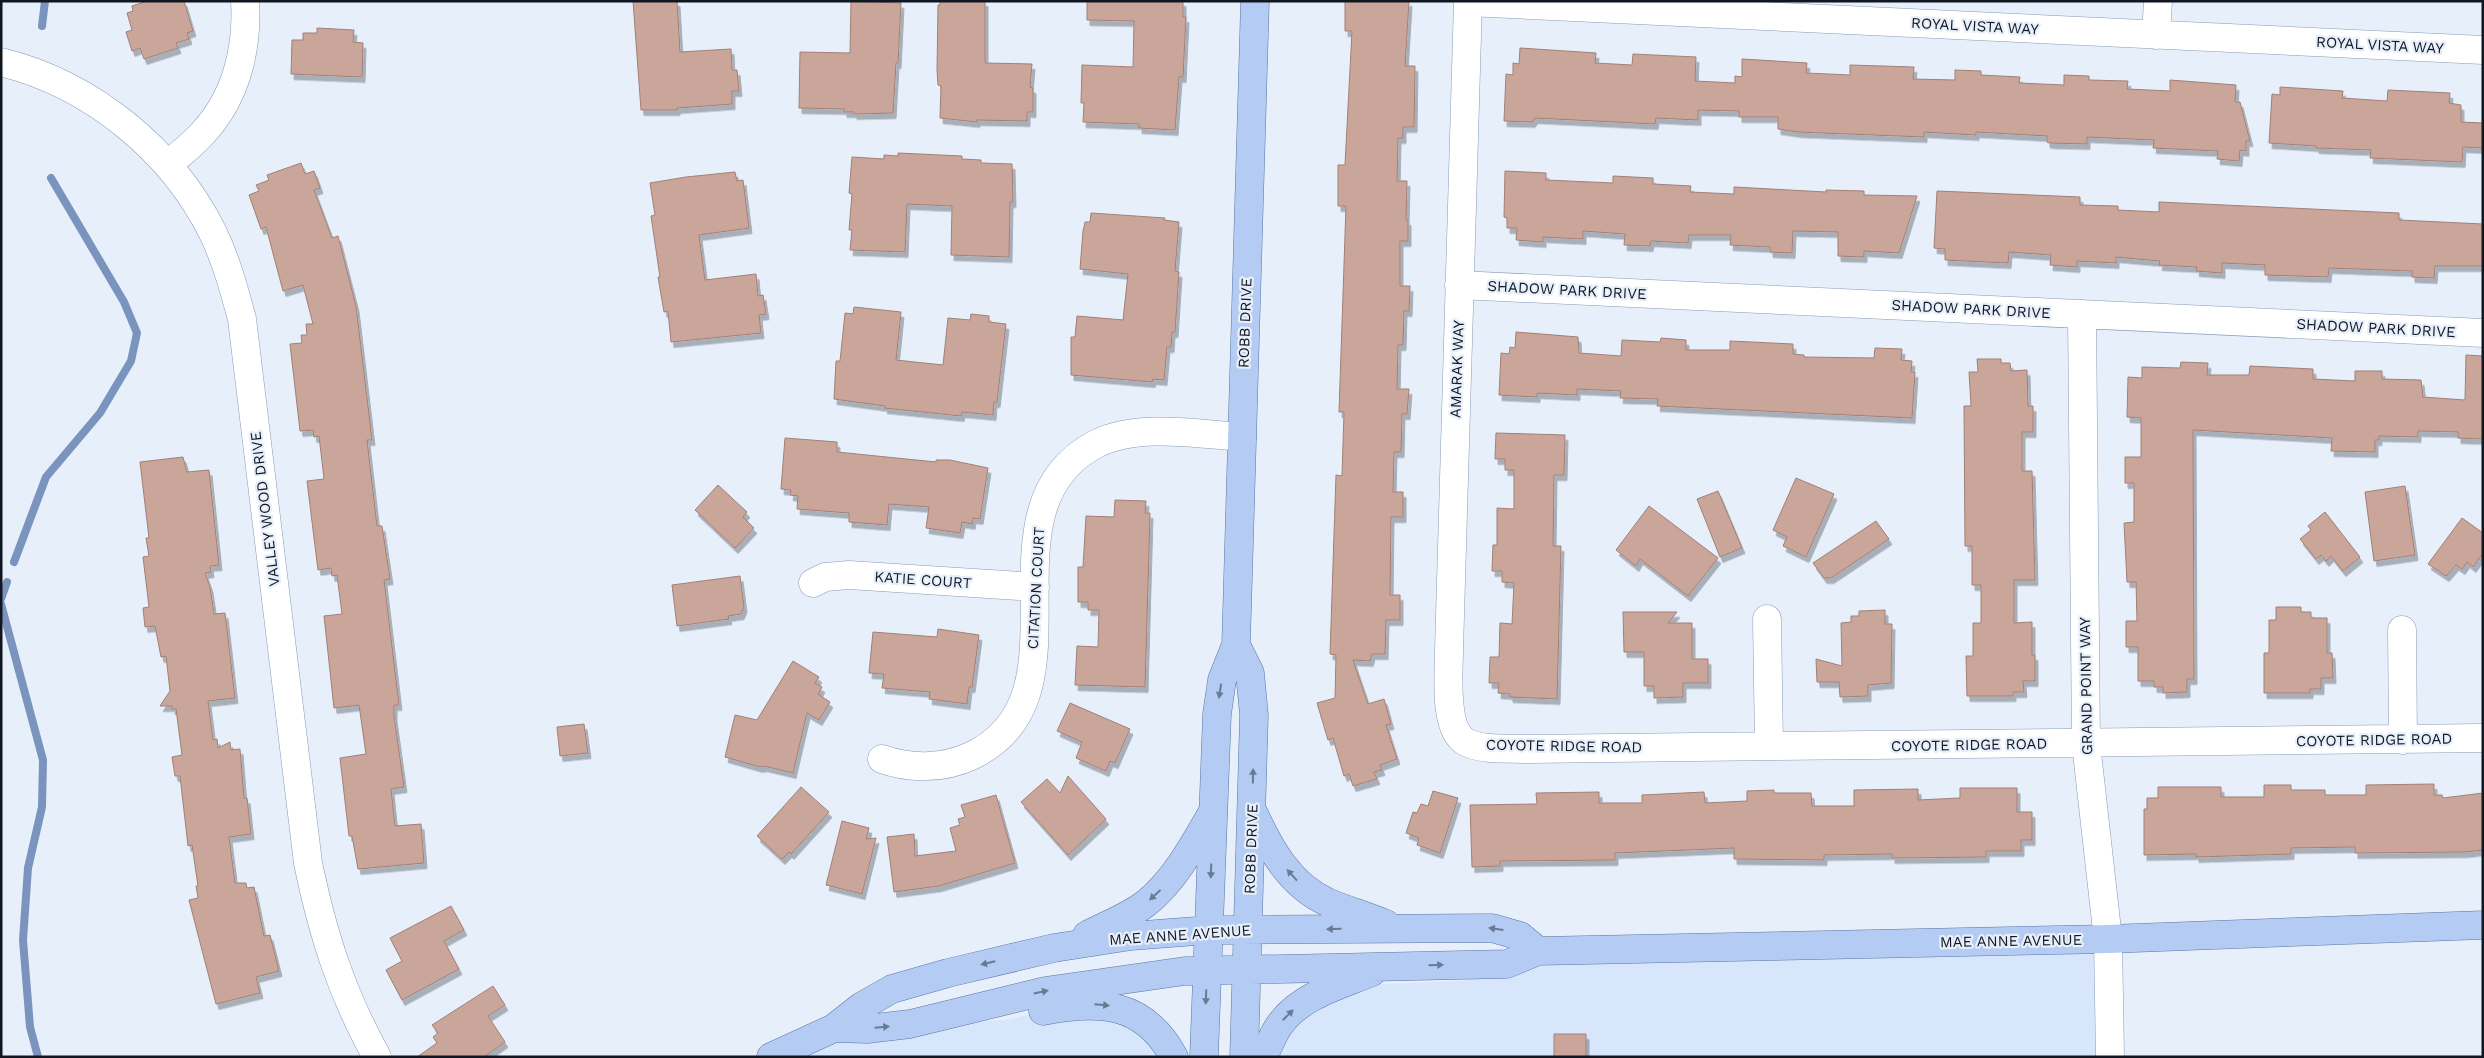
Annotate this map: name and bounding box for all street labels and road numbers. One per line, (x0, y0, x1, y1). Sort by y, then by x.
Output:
street label: ROYAL VISTA WAY (1911, 14, 2040, 38)
street label: ROYAL VISTA WAY (2316, 33, 2445, 57)
street label: SHADOW PARK DRIVE (1487, 277, 1647, 303)
street label: ROBB DRIVE (1234, 278, 1256, 368)
street label: SHADOW PARK DRIVE (1891, 296, 2051, 322)
street label: SHADOW PARK DRIVE (2296, 315, 2456, 341)
street label: AMARAK WAY (1446, 319, 1468, 418)
street label: VALLEY WOOD DRIVE (247, 430, 283, 588)
street label: CITATION COURT (1024, 526, 1048, 650)
street label: KATIE COURT (874, 568, 972, 592)
street label: GRAND POINT WAY (2076, 616, 2096, 755)
street label: COYOTE RIDGE ROAD (2296, 730, 2452, 750)
street label: COYOTE RIDGE ROAD (1891, 735, 2047, 755)
street label: COYOTE RIDGE ROAD (1486, 736, 1642, 756)
street label: ROBB DRIVE (1240, 804, 1262, 894)
street label: MAE ANNE AVENUE (1108, 921, 1252, 949)
street label: MAE ANNE AVENUE (1940, 931, 2082, 951)

